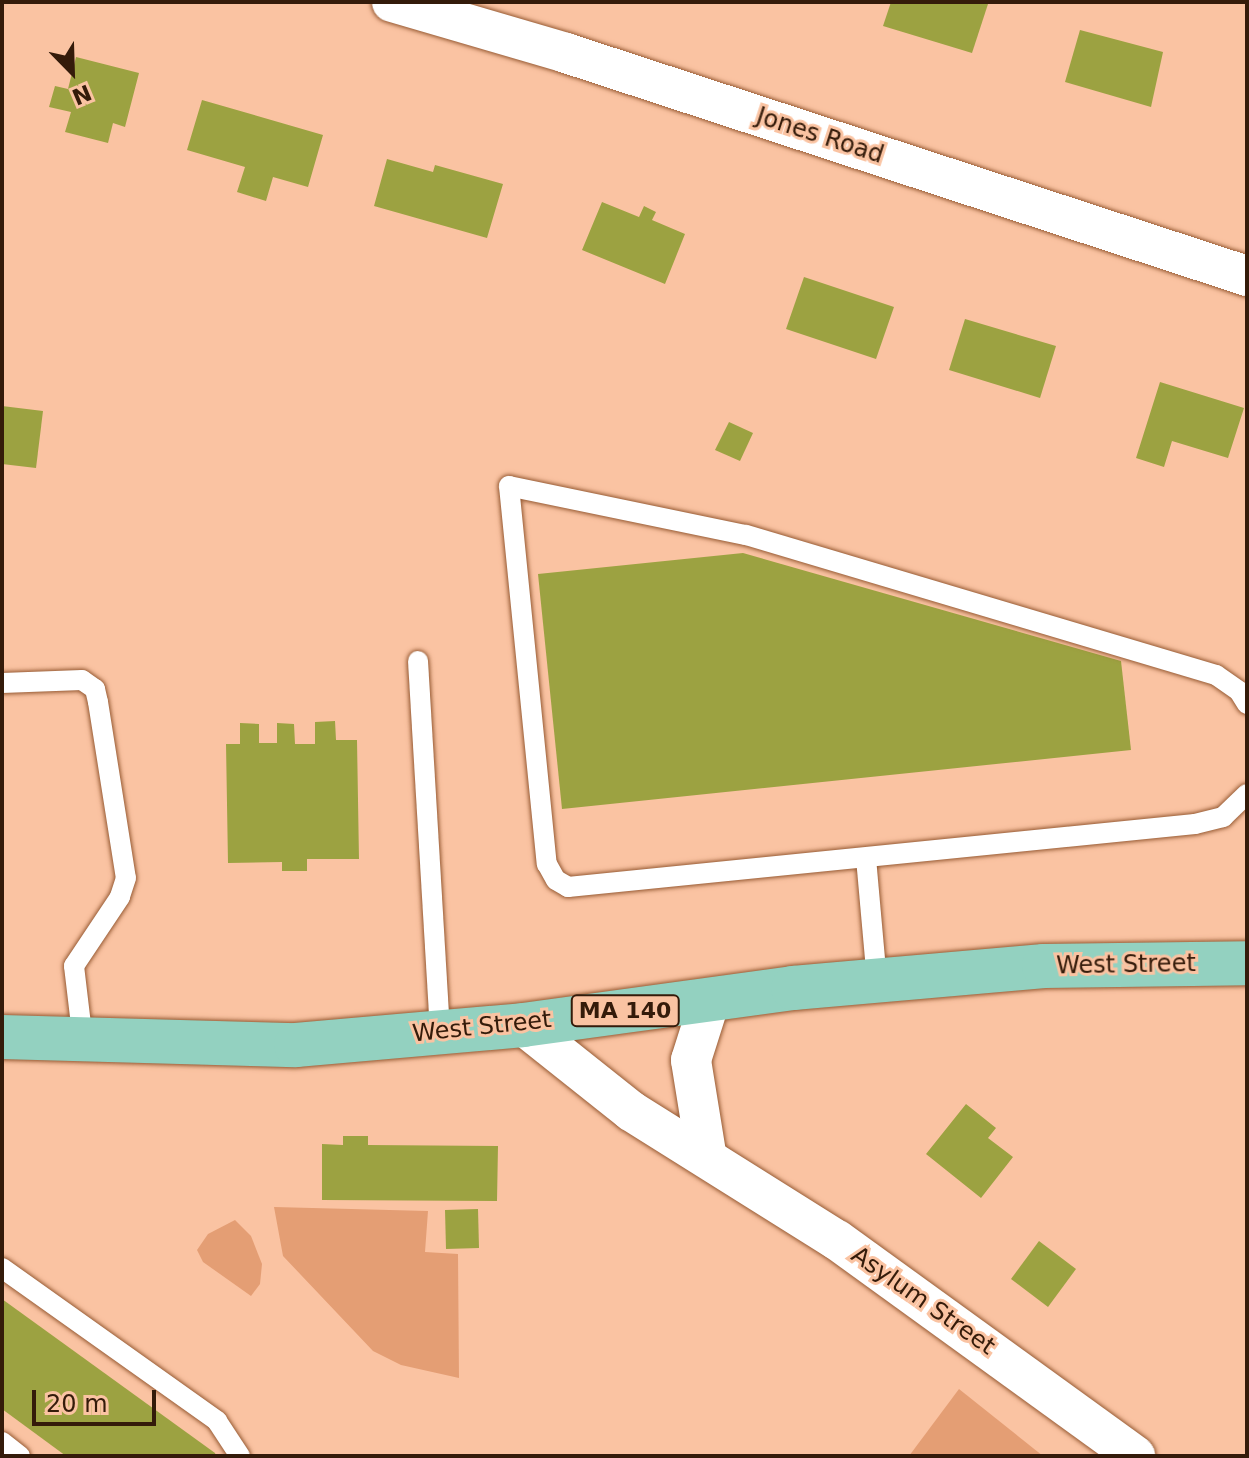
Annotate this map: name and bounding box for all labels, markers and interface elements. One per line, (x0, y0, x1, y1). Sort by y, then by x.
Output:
north arrow (32, 32, 112, 112)
text: N (68, 79, 95, 110)
street label: Jones Road (753, 102, 887, 170)
street label: West Street (1056, 949, 1196, 981)
road number: MA 140 (569, 993, 681, 1029)
street label: West Street (411, 1005, 553, 1049)
street label: Asylum Street (846, 1241, 1000, 1361)
scale bar (36, 1374, 160, 1424)
text: 20 m (46, 1390, 108, 1418)

